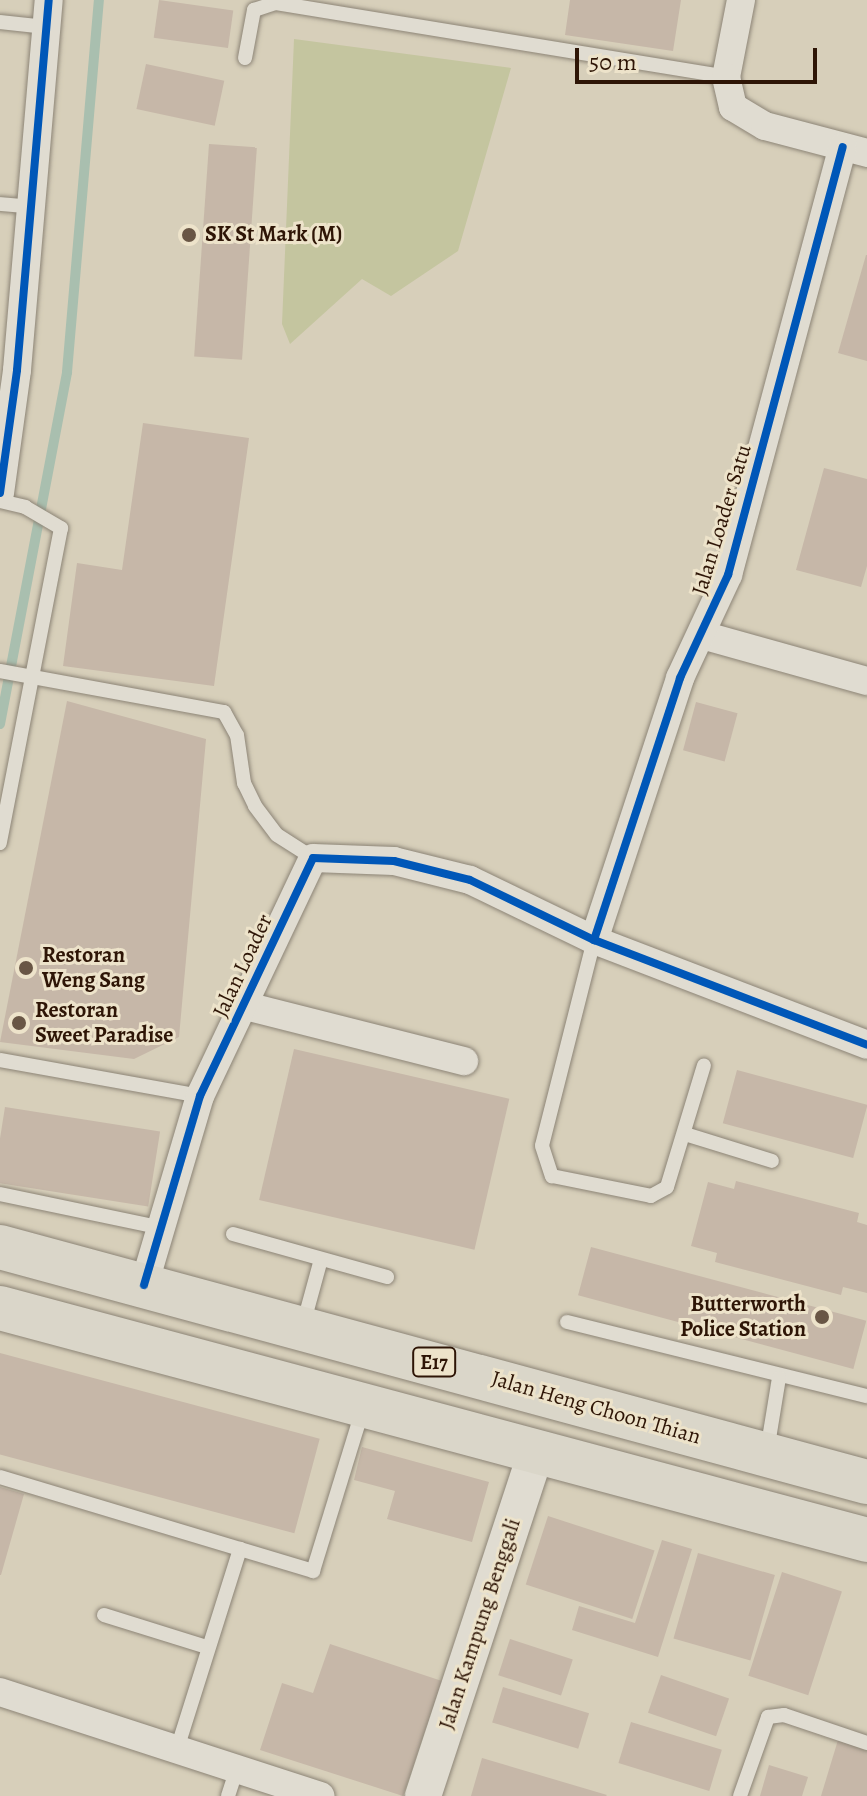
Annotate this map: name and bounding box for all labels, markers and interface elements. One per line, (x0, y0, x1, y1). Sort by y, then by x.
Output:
scale bar (579, 32, 821, 82)
text: 50 m (589, 46, 637, 78)
place label: SK St Mark (M) (205, 222, 342, 248)
marker: SK St Mark (M) (180, 226, 198, 244)
street label: Jalan Loader Satu (687, 441, 757, 599)
street label: Jalan Loader (208, 910, 278, 1022)
place label: Restoran Weng Sang (42, 942, 145, 994)
marker: Restoran Weng Sang (17, 959, 35, 977)
place label: Restoran Sweet Paradise (35, 997, 173, 1048)
marker: Restoran Sweet Paradise (10, 1014, 28, 1032)
place label: Butterworth Police Station (680, 1291, 806, 1342)
marker: Butterworth Police Station (813, 1308, 831, 1326)
road number: E17 (412, 1346, 456, 1378)
street label: Jalan Heng Choon Thian (488, 1365, 704, 1451)
street label: Jalan Kampung Benggali (433, 1515, 527, 1733)

